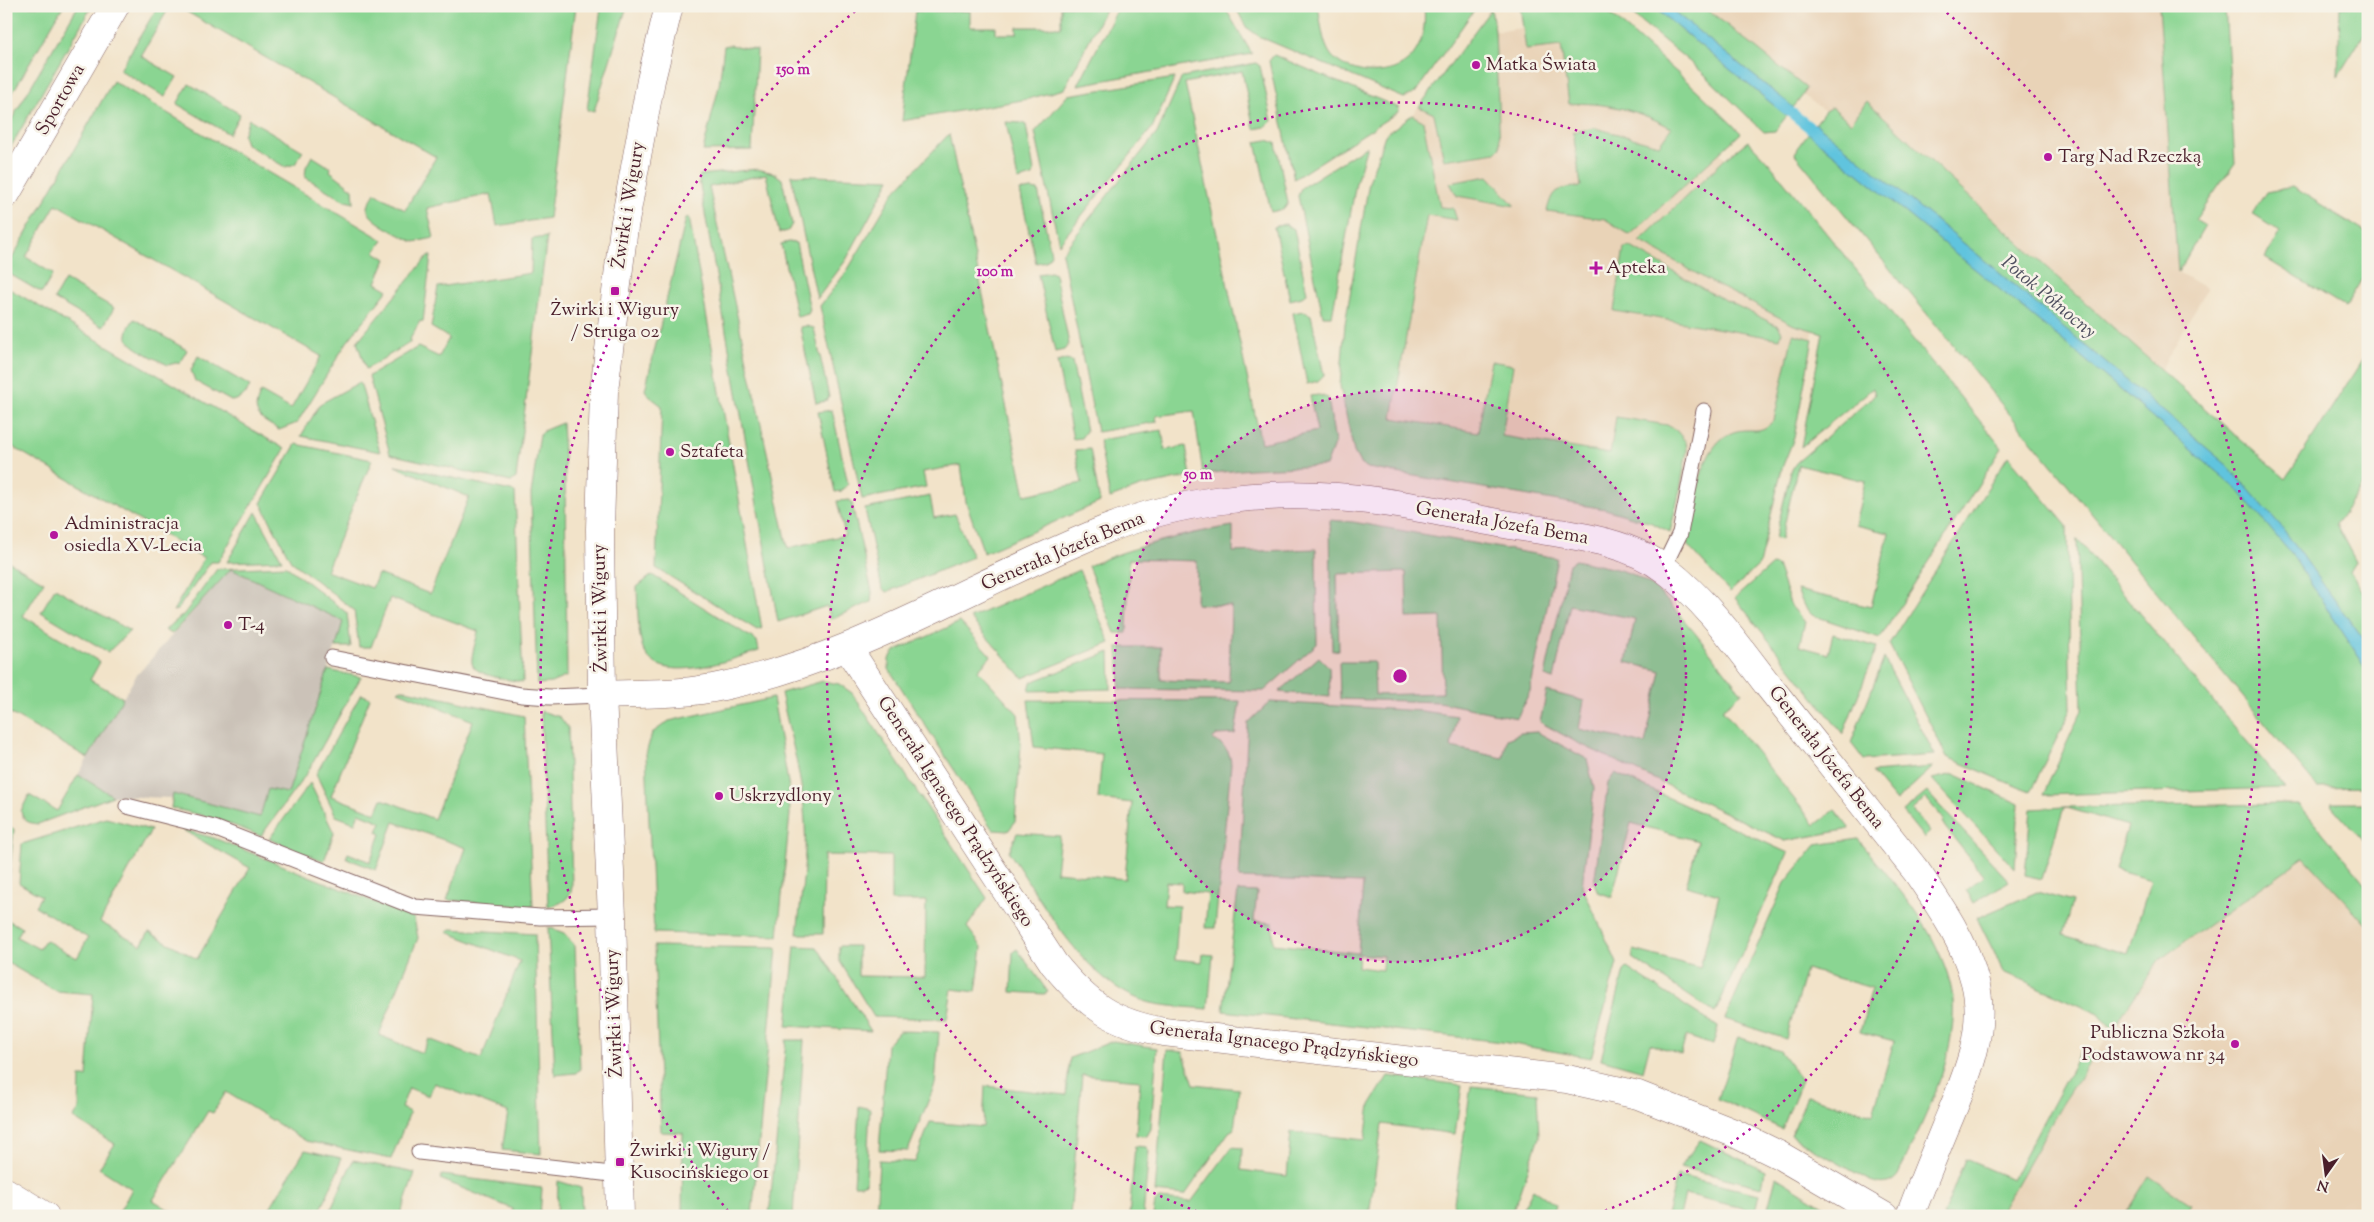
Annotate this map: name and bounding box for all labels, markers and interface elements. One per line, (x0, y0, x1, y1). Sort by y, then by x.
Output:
place label: Matka Świata (1486, 52, 1597, 79)
street label: Sportowa (30, 59, 92, 141)
marker: Matka Świata (1470, 59, 1482, 71)
text: 150 m (776, 60, 810, 81)
street label: Żwirki i Wigury (606, 139, 652, 270)
place label: Targ Nad Rzeczką (2058, 144, 2202, 171)
marker: Targ Nad Rzeczką (2042, 151, 2054, 163)
water label: Potok Północny (1994, 250, 2102, 346)
place label: Apteka (1606, 255, 1666, 282)
text: 100 m (977, 262, 1014, 283)
marker: Apteka (1590, 262, 1602, 274)
marker: Żwirki i Wigury / Struga 02 (609, 285, 621, 297)
place label: Żwirki i Wigury / Struga 02 (551, 297, 680, 346)
place label: Sztafeta (680, 439, 744, 466)
marker: Sztafeta (664, 446, 676, 458)
text: 50 m (1183, 465, 1213, 486)
street label: Generała Józefa Bema (1414, 496, 1591, 553)
street label: Generała Józefa Bema (977, 505, 1149, 599)
place label: Administracja osiedla XV-Lecia (64, 511, 202, 560)
marker: Administracja osiedla XV-Lecia (48, 529, 60, 541)
street label: Żwirki i Wigury (586, 543, 616, 672)
place label: T-4 (238, 612, 265, 639)
marker: T-4 (222, 619, 234, 631)
centre of rings (1391, 667, 1409, 685)
street label: Generała Józefa Bema (1762, 681, 1891, 835)
street label: Generała Ignacego Prądzyńskiego (870, 691, 1040, 933)
place label: Uskrzydlony (729, 783, 832, 810)
marker: Uskrzydlony (713, 790, 725, 802)
street label: Żwirki i Wigury (599, 948, 631, 1078)
street label: Generała Ignacego Prądzyńskiego (1148, 1015, 1420, 1075)
place label: Publiczna Szkoła Podstawowa nr 34 (2082, 1020, 2225, 1069)
marker: Publiczna Szkoła Podstawowa nr 34 (2229, 1038, 2241, 1050)
place label: Żwirki i Wigury / Kusocińskiego 01 (630, 1138, 770, 1187)
north arrow (2302, 1150, 2352, 1200)
marker: Żwirki i Wigury / Kusocińskiego 01 (614, 1156, 626, 1168)
text: N (2315, 1174, 2331, 1196)

